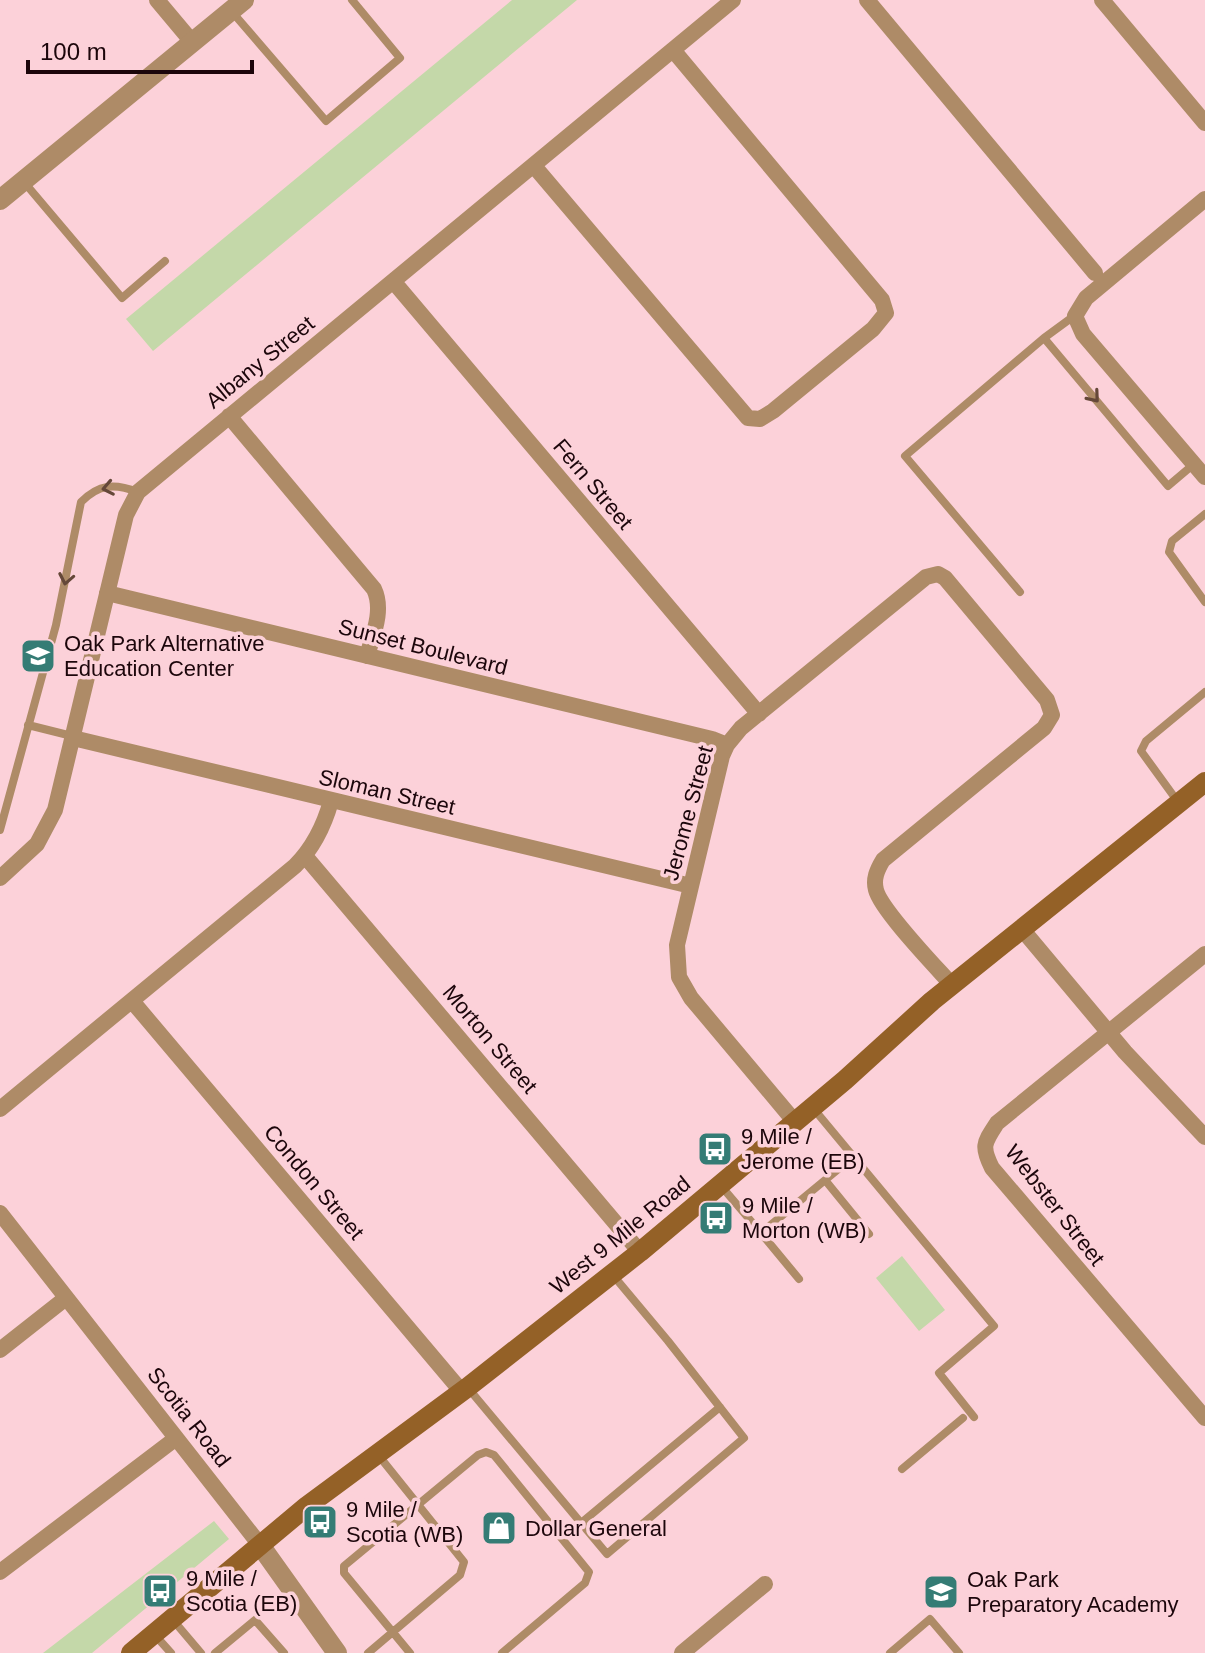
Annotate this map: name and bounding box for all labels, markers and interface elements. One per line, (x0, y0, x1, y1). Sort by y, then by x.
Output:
scale bar (28, 24, 252, 74)
text: 100 m (40, 38, 107, 65)
street label: Albany Street (201, 311, 319, 413)
one-way arrow (1084, 388, 1099, 403)
street label: Fern Street (548, 434, 638, 534)
one-way arrow (101, 479, 114, 496)
one-way arrow (58, 572, 75, 585)
street label: Sunset Boulevard (336, 614, 510, 680)
place label: Oak Park Alternative Education Center (64, 631, 265, 681)
school or university icon: Oak Park Alternative Education Center (19, 637, 57, 675)
street label: Jerome Street (658, 743, 718, 883)
street label: Sloman Street (316, 764, 458, 820)
street label: Morton Street (438, 980, 542, 1098)
street label: Condon Street (259, 1120, 369, 1244)
place label: 9 Mile / Jerome (EB) (741, 1124, 864, 1174)
bus stop icon: 9 Mile / Jerome (EB) (696, 1130, 734, 1168)
street label: Webster Street (1000, 1140, 1110, 1270)
street label: West 9 Mile Road (545, 1171, 695, 1299)
place label: 9 Mile / Morton (WB) (742, 1193, 867, 1243)
bus stop icon: 9 Mile / Morton (WB) (697, 1199, 735, 1237)
street label: Scotia Road (142, 1362, 236, 1472)
place label: 9 Mile / Scotia (WB) (346, 1497, 463, 1547)
bus stop icon: 9 Mile / Scotia (WB) (301, 1503, 339, 1541)
shop icon: Dollar General (480, 1509, 518, 1547)
place label: Dollar General (525, 1516, 667, 1541)
place label: 9 Mile / Scotia (EB) (186, 1566, 297, 1616)
place label: Oak Park Preparatory Academy (967, 1567, 1179, 1617)
bus stop icon: 9 Mile / Scotia (EB) (141, 1572, 179, 1610)
school or university icon: Oak Park Preparatory Academy (922, 1573, 960, 1611)

